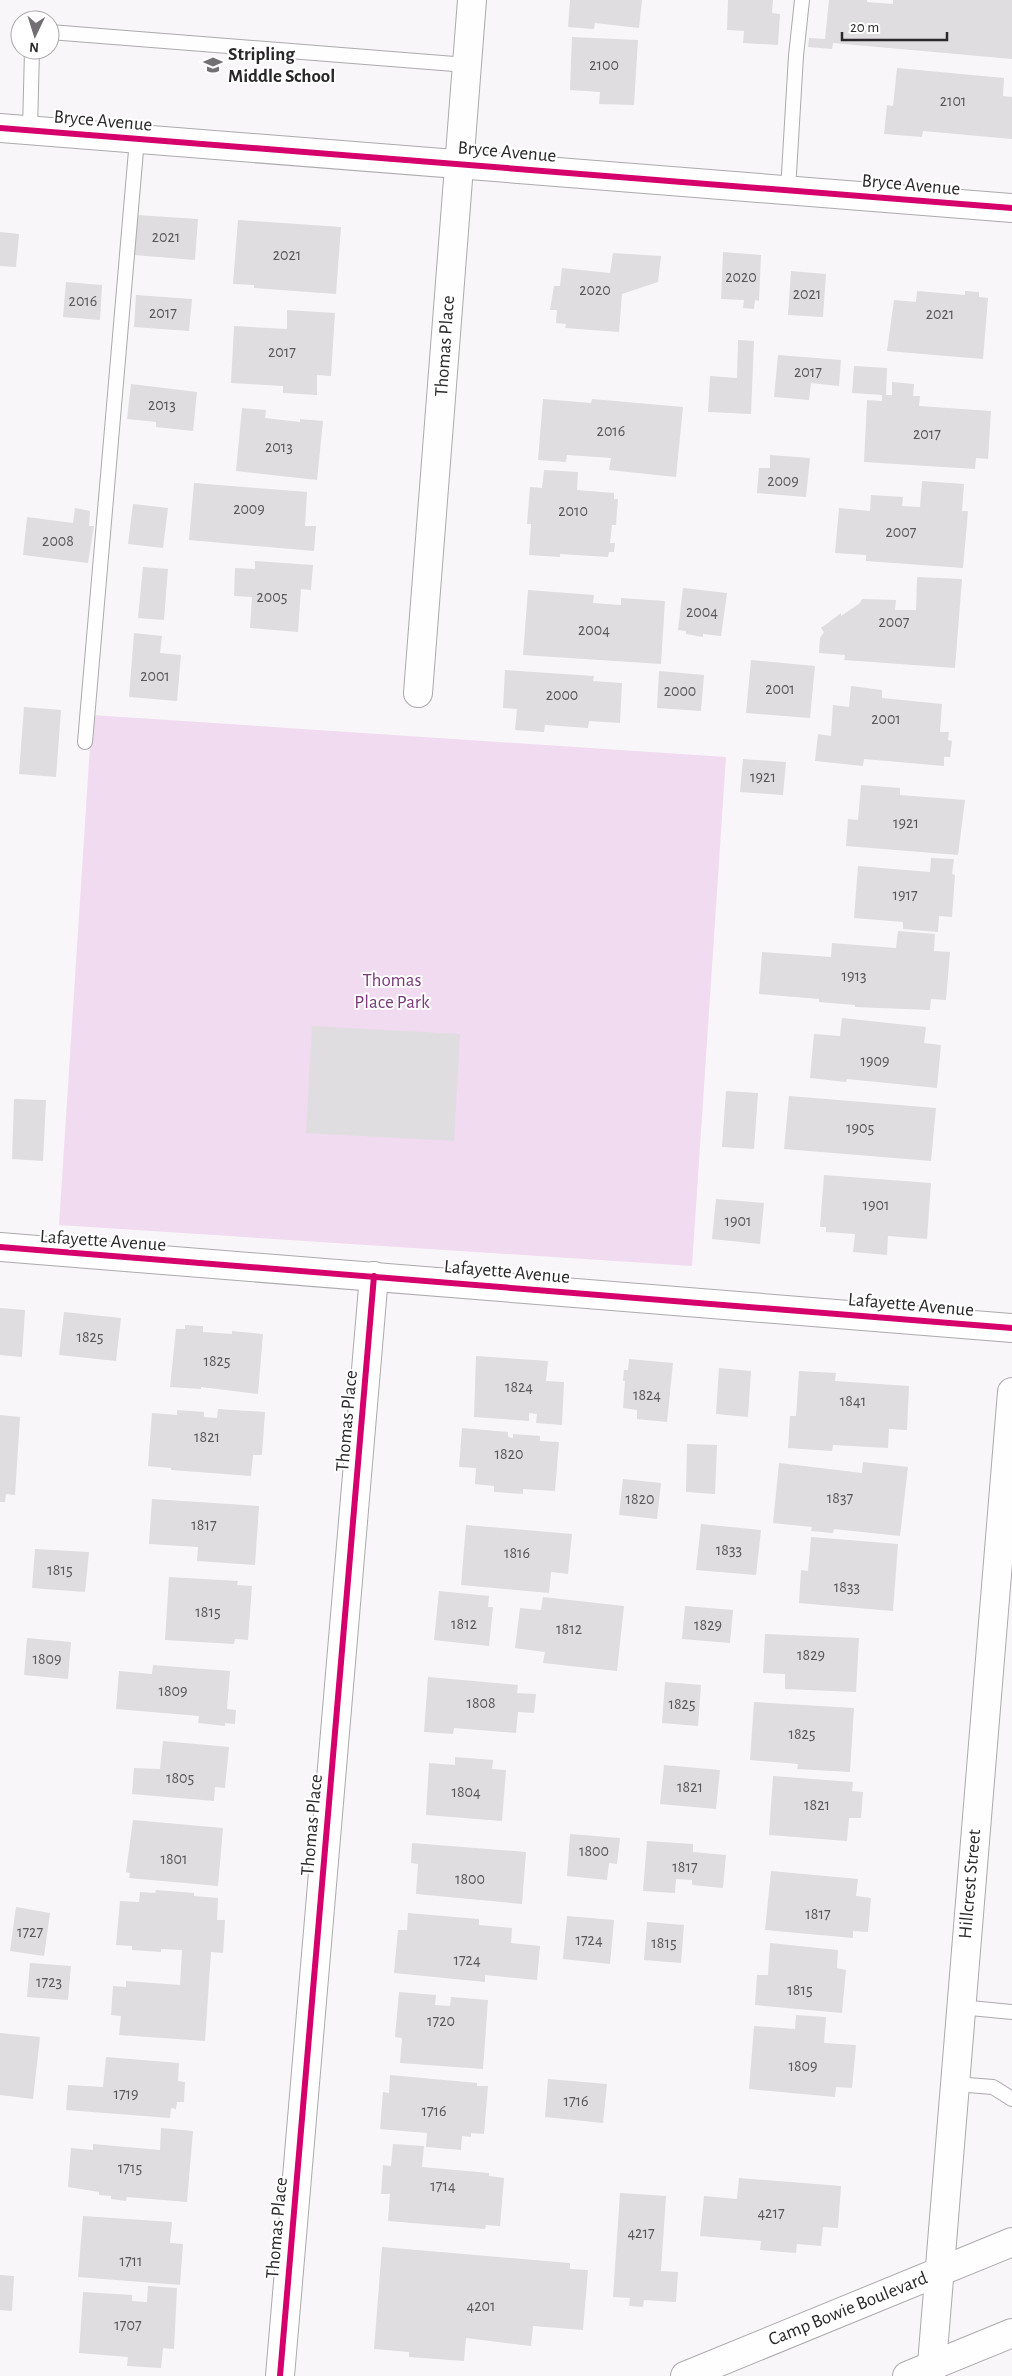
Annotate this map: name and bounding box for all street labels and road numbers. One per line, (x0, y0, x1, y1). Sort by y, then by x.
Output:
street label: Bryce Avenue (53, 107, 153, 135)
street label: Bryce Avenue (457, 138, 557, 166)
street label: Bryce Avenue (861, 171, 961, 199)
street label: Thomas Place (432, 295, 458, 397)
street label: Lafayette Avenue (39, 1227, 167, 1255)
street label: Lafayette Avenue (443, 1257, 571, 1287)
street label: Lafayette Avenue (847, 1290, 975, 1320)
street label: Thomas Place (333, 1370, 361, 1472)
street label: Thomas Place (298, 1774, 326, 1876)
street label: Hillcrest Street (956, 1828, 984, 1940)
street label: Thomas Place (263, 2177, 291, 2279)
street label: Camp Bowie Boulevard (766, 2268, 930, 2350)

